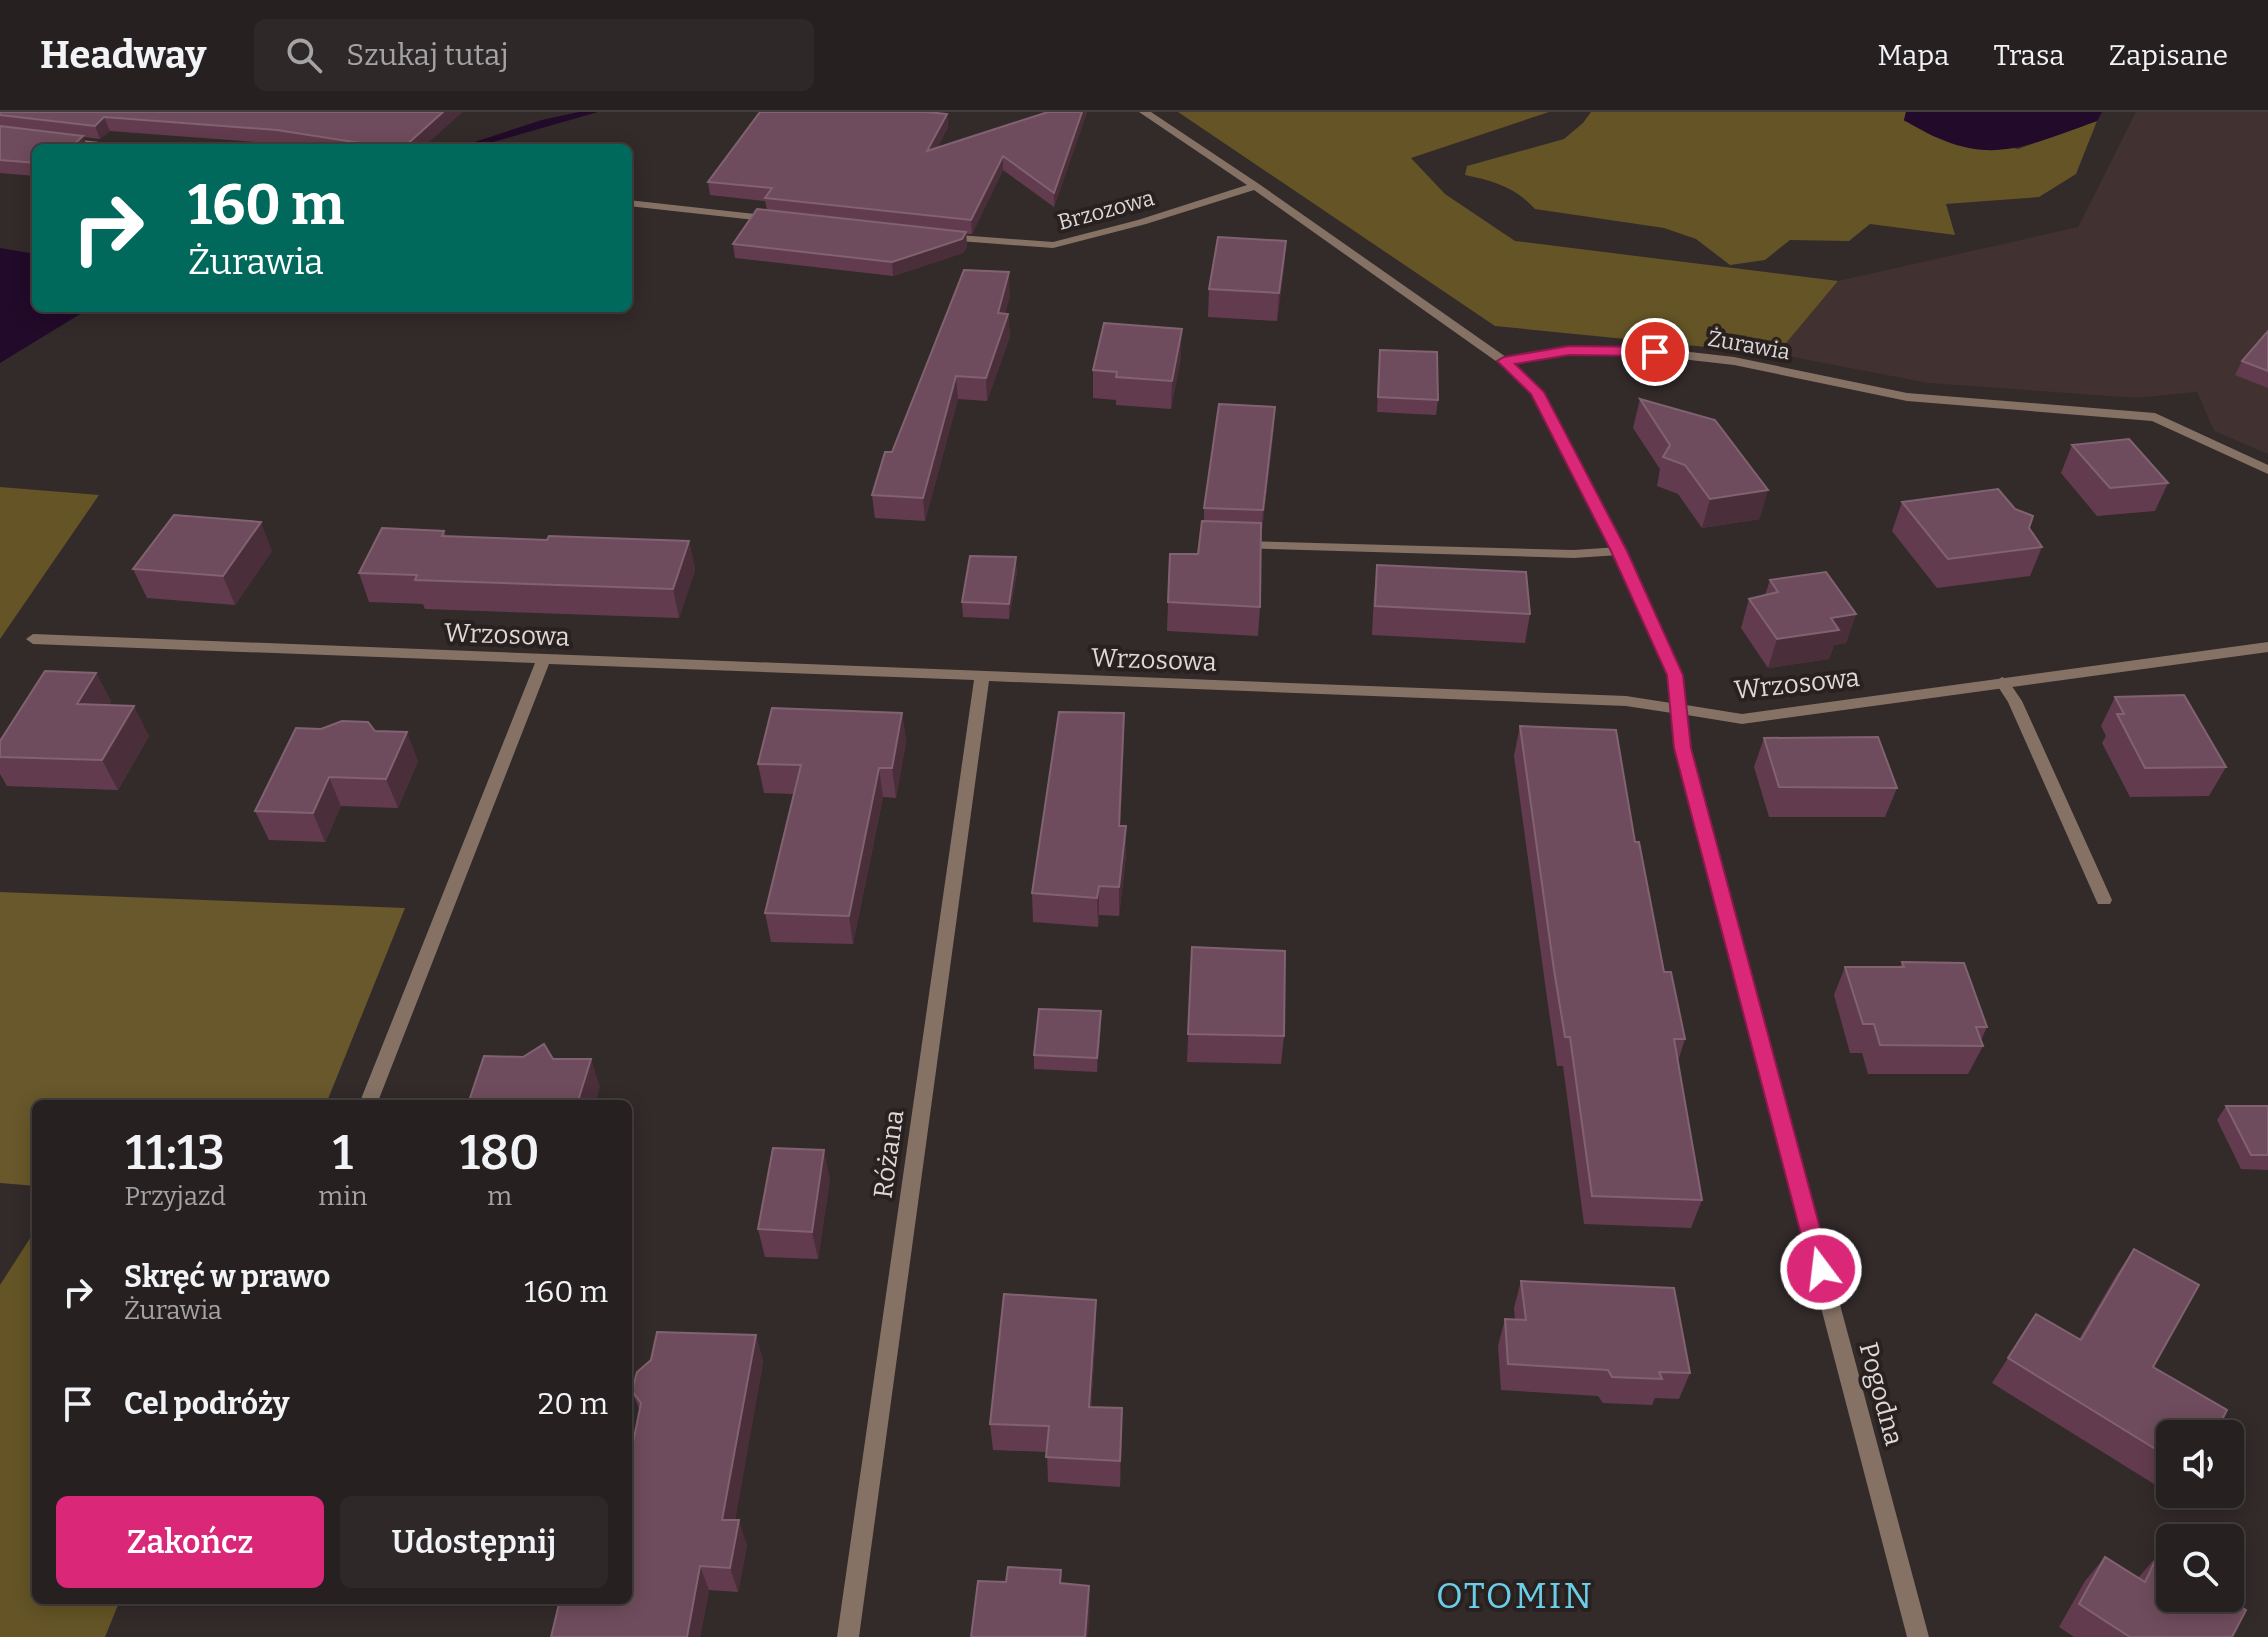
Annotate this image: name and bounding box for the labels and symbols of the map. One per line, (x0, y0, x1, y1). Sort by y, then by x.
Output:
street label: Brzozowa (1055, 184, 1157, 236)
pin (1621, 318, 1689, 386)
street label: Żurawia (1706, 324, 1792, 366)
street label: Wrzosowa (444, 617, 570, 653)
street label: Wrzosowa (1091, 642, 1217, 678)
street label: Wrzosowa (1733, 662, 1861, 706)
street label: Różana (867, 1108, 911, 1200)
position arrow (1779, 1227, 1863, 1311)
street label: Pogodna (1852, 1339, 1910, 1449)
district label: OTOMIN (1436, 1574, 1594, 1618)

